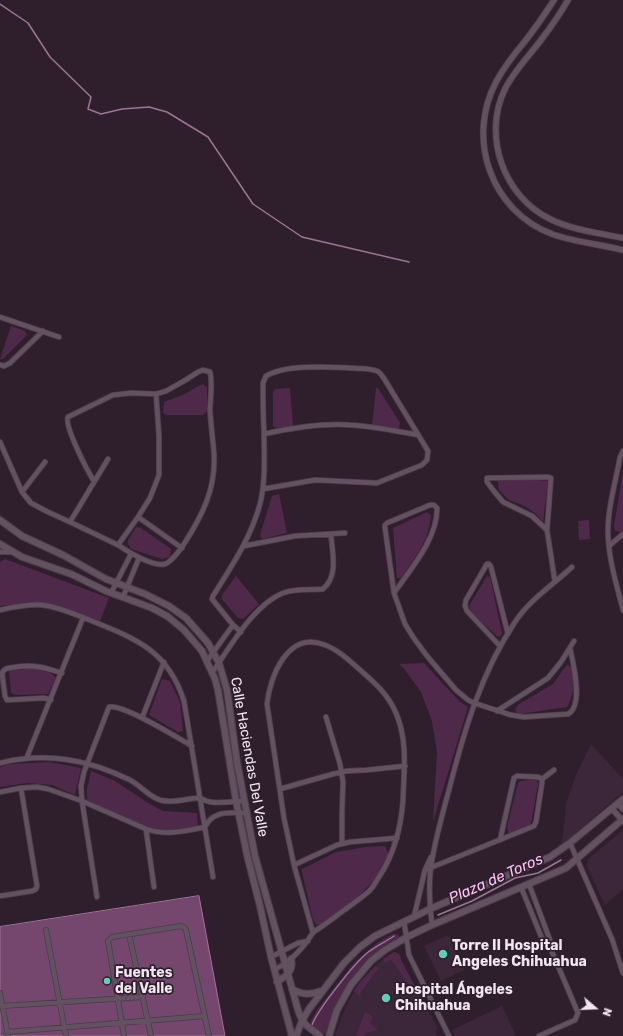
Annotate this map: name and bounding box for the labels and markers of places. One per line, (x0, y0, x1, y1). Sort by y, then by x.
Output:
place label: Torre II Hospital Angeles Chihuahua (452, 938, 587, 970)
marker: Torre II Hospital Angeles Chihuahua (437, 948, 449, 960)
place label: Fuentes del Valle (115, 965, 173, 998)
marker: Fuentes del Valle (102, 976, 112, 986)
place label: Hospital Ángeles Chihuahua (395, 982, 513, 1014)
marker: Hospital Ángeles Chihuahua (380, 992, 392, 1004)

